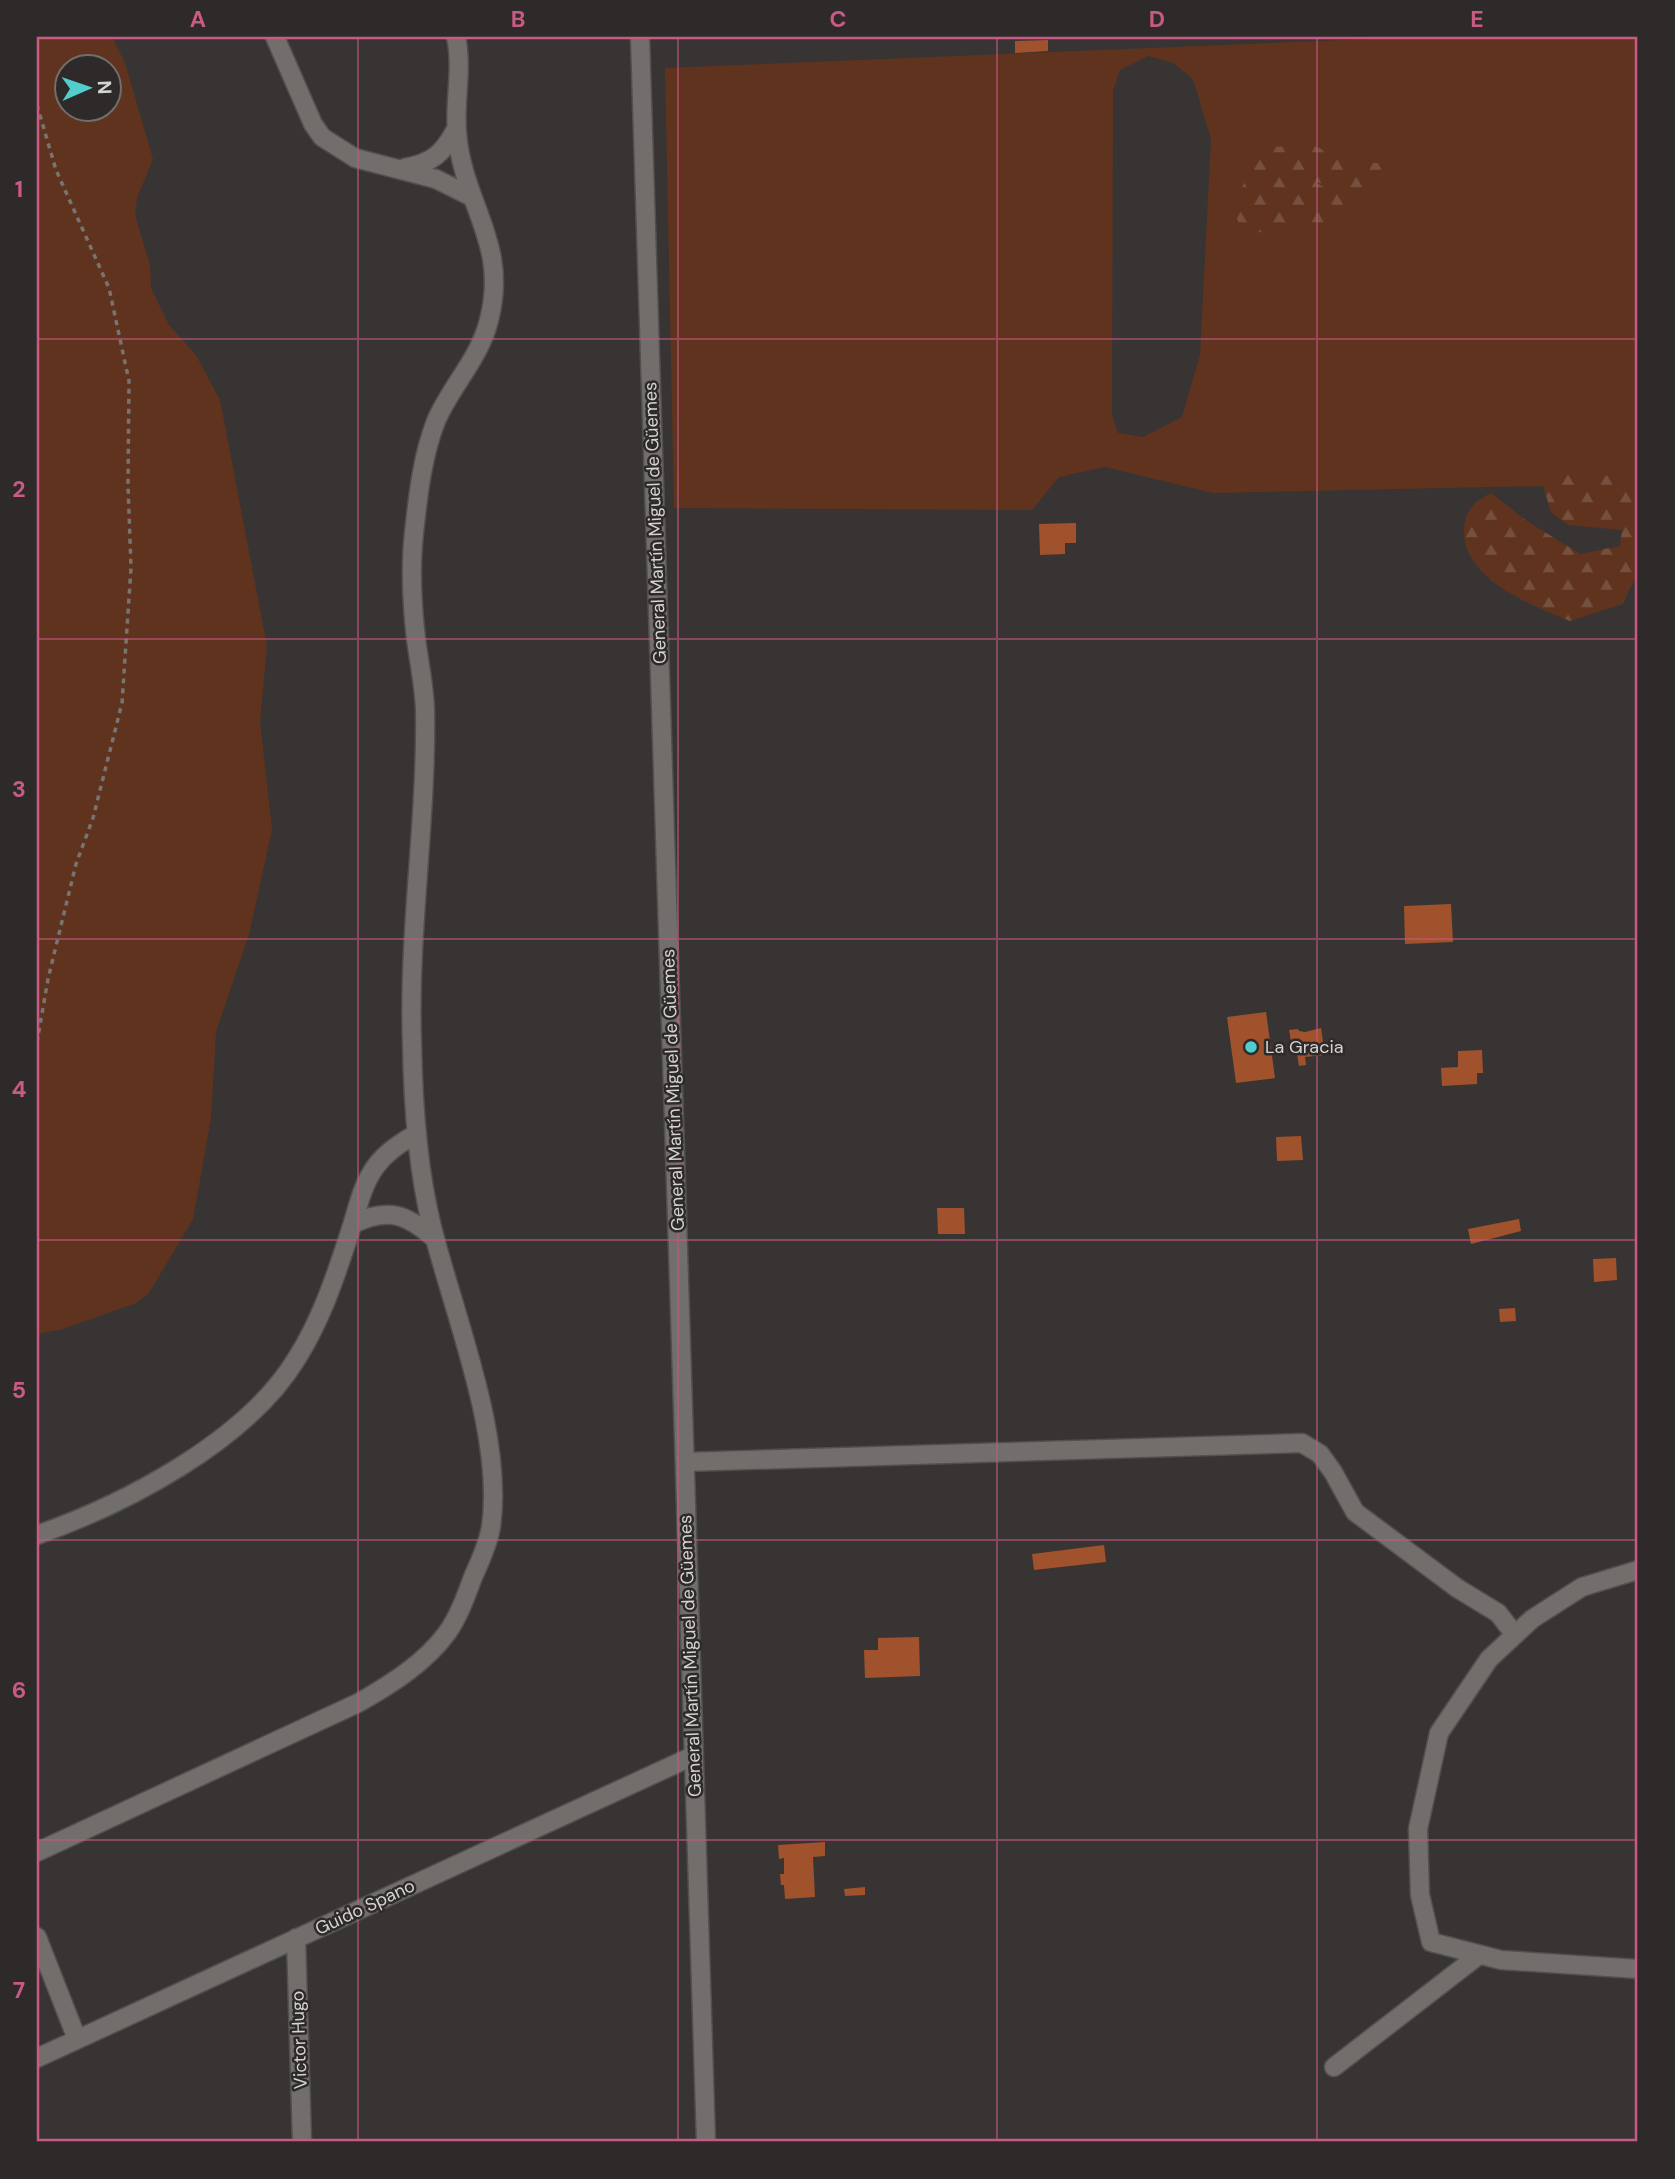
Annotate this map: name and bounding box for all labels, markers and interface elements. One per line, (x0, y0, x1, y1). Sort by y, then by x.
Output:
text: A (190, 4, 206, 34)
text: B (511, 4, 525, 34)
text: C (830, 4, 846, 34)
text: D (1149, 4, 1165, 34)
text: E (1470, 4, 1484, 34)
north arrow (52, 52, 122, 122)
text: N (92, 80, 117, 95)
text: 1 (15, 174, 23, 204)
street label: General Martín Miguel de Güemes (638, 382, 672, 664)
text: 2 (12, 474, 26, 504)
text: 3 (12, 774, 26, 804)
street label: General Martín Miguel de Güemes (656, 949, 690, 1231)
place label: La Gracia (1265, 1035, 1344, 1059)
marker: La Gracia (1243, 1039, 1259, 1055)
text: 4 (12, 1074, 27, 1104)
text: 5 (12, 1375, 26, 1405)
street label: General Martín Miguel de Güemes (673, 1515, 707, 1797)
text: 6 (12, 1675, 26, 1705)
street label: Guido Spano (311, 1873, 419, 1941)
text: 7 (13, 1975, 25, 2005)
street label: Victor Hugo (285, 1990, 313, 2090)

